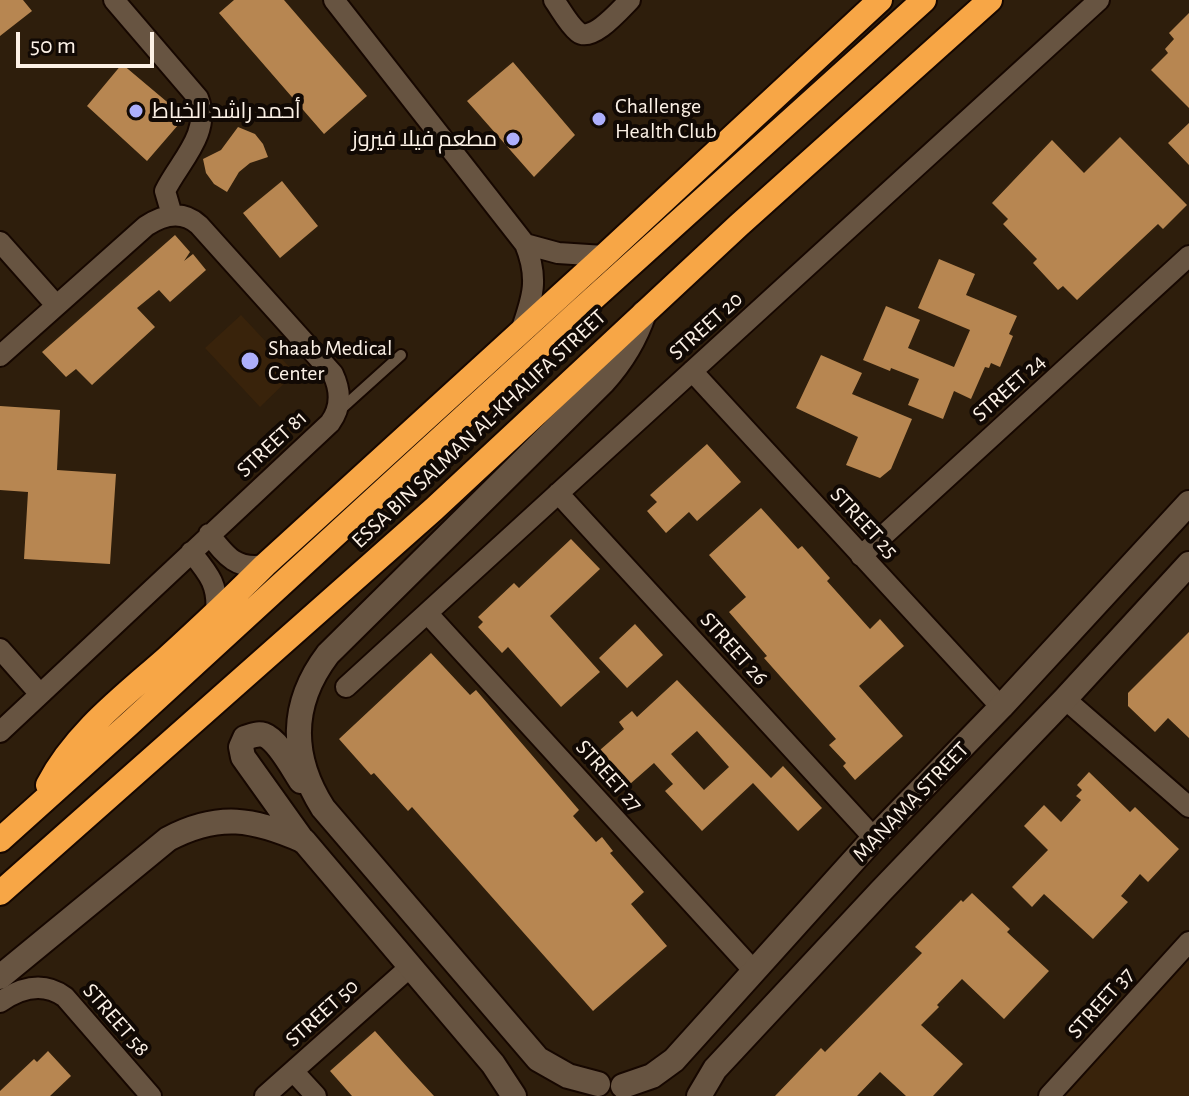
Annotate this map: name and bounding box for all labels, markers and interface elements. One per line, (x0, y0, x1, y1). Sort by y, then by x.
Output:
scale bar (20, 16, 158, 66)
text: 50 m (30, 34, 76, 58)
place label: Challenge Health Club (615, 93, 717, 144)
place label: أحمد راشد الخياط (152, 98, 301, 124)
marker: أحمد راشد الخياط (127, 102, 145, 120)
marker: Challenge Health Club (590, 110, 608, 128)
place label: مطعم فيلا فيروز (352, 126, 497, 152)
marker: مطعم فيلا فيروز (504, 130, 522, 148)
street label: STREET 20 (664, 286, 748, 366)
street label: ESSA BIN SALMAN AL-KHALIFA STREET (346, 304, 612, 554)
place label: Shaab Medical Center (268, 335, 392, 386)
street label: STREET 24 (967, 348, 1051, 428)
marker: Shaab Medical Center (239, 350, 261, 372)
street label: STREET 81 (231, 405, 313, 483)
street label: STREET 25 (824, 482, 904, 564)
street label: STREET 26 (694, 607, 774, 691)
street label: STREET 27 (570, 735, 648, 817)
street label: MANAMA STREET (847, 737, 975, 867)
street label: STREET 37 (1062, 962, 1140, 1044)
street label: STREET 50 (280, 973, 364, 1053)
street label: STREET 58 (77, 978, 155, 1062)

